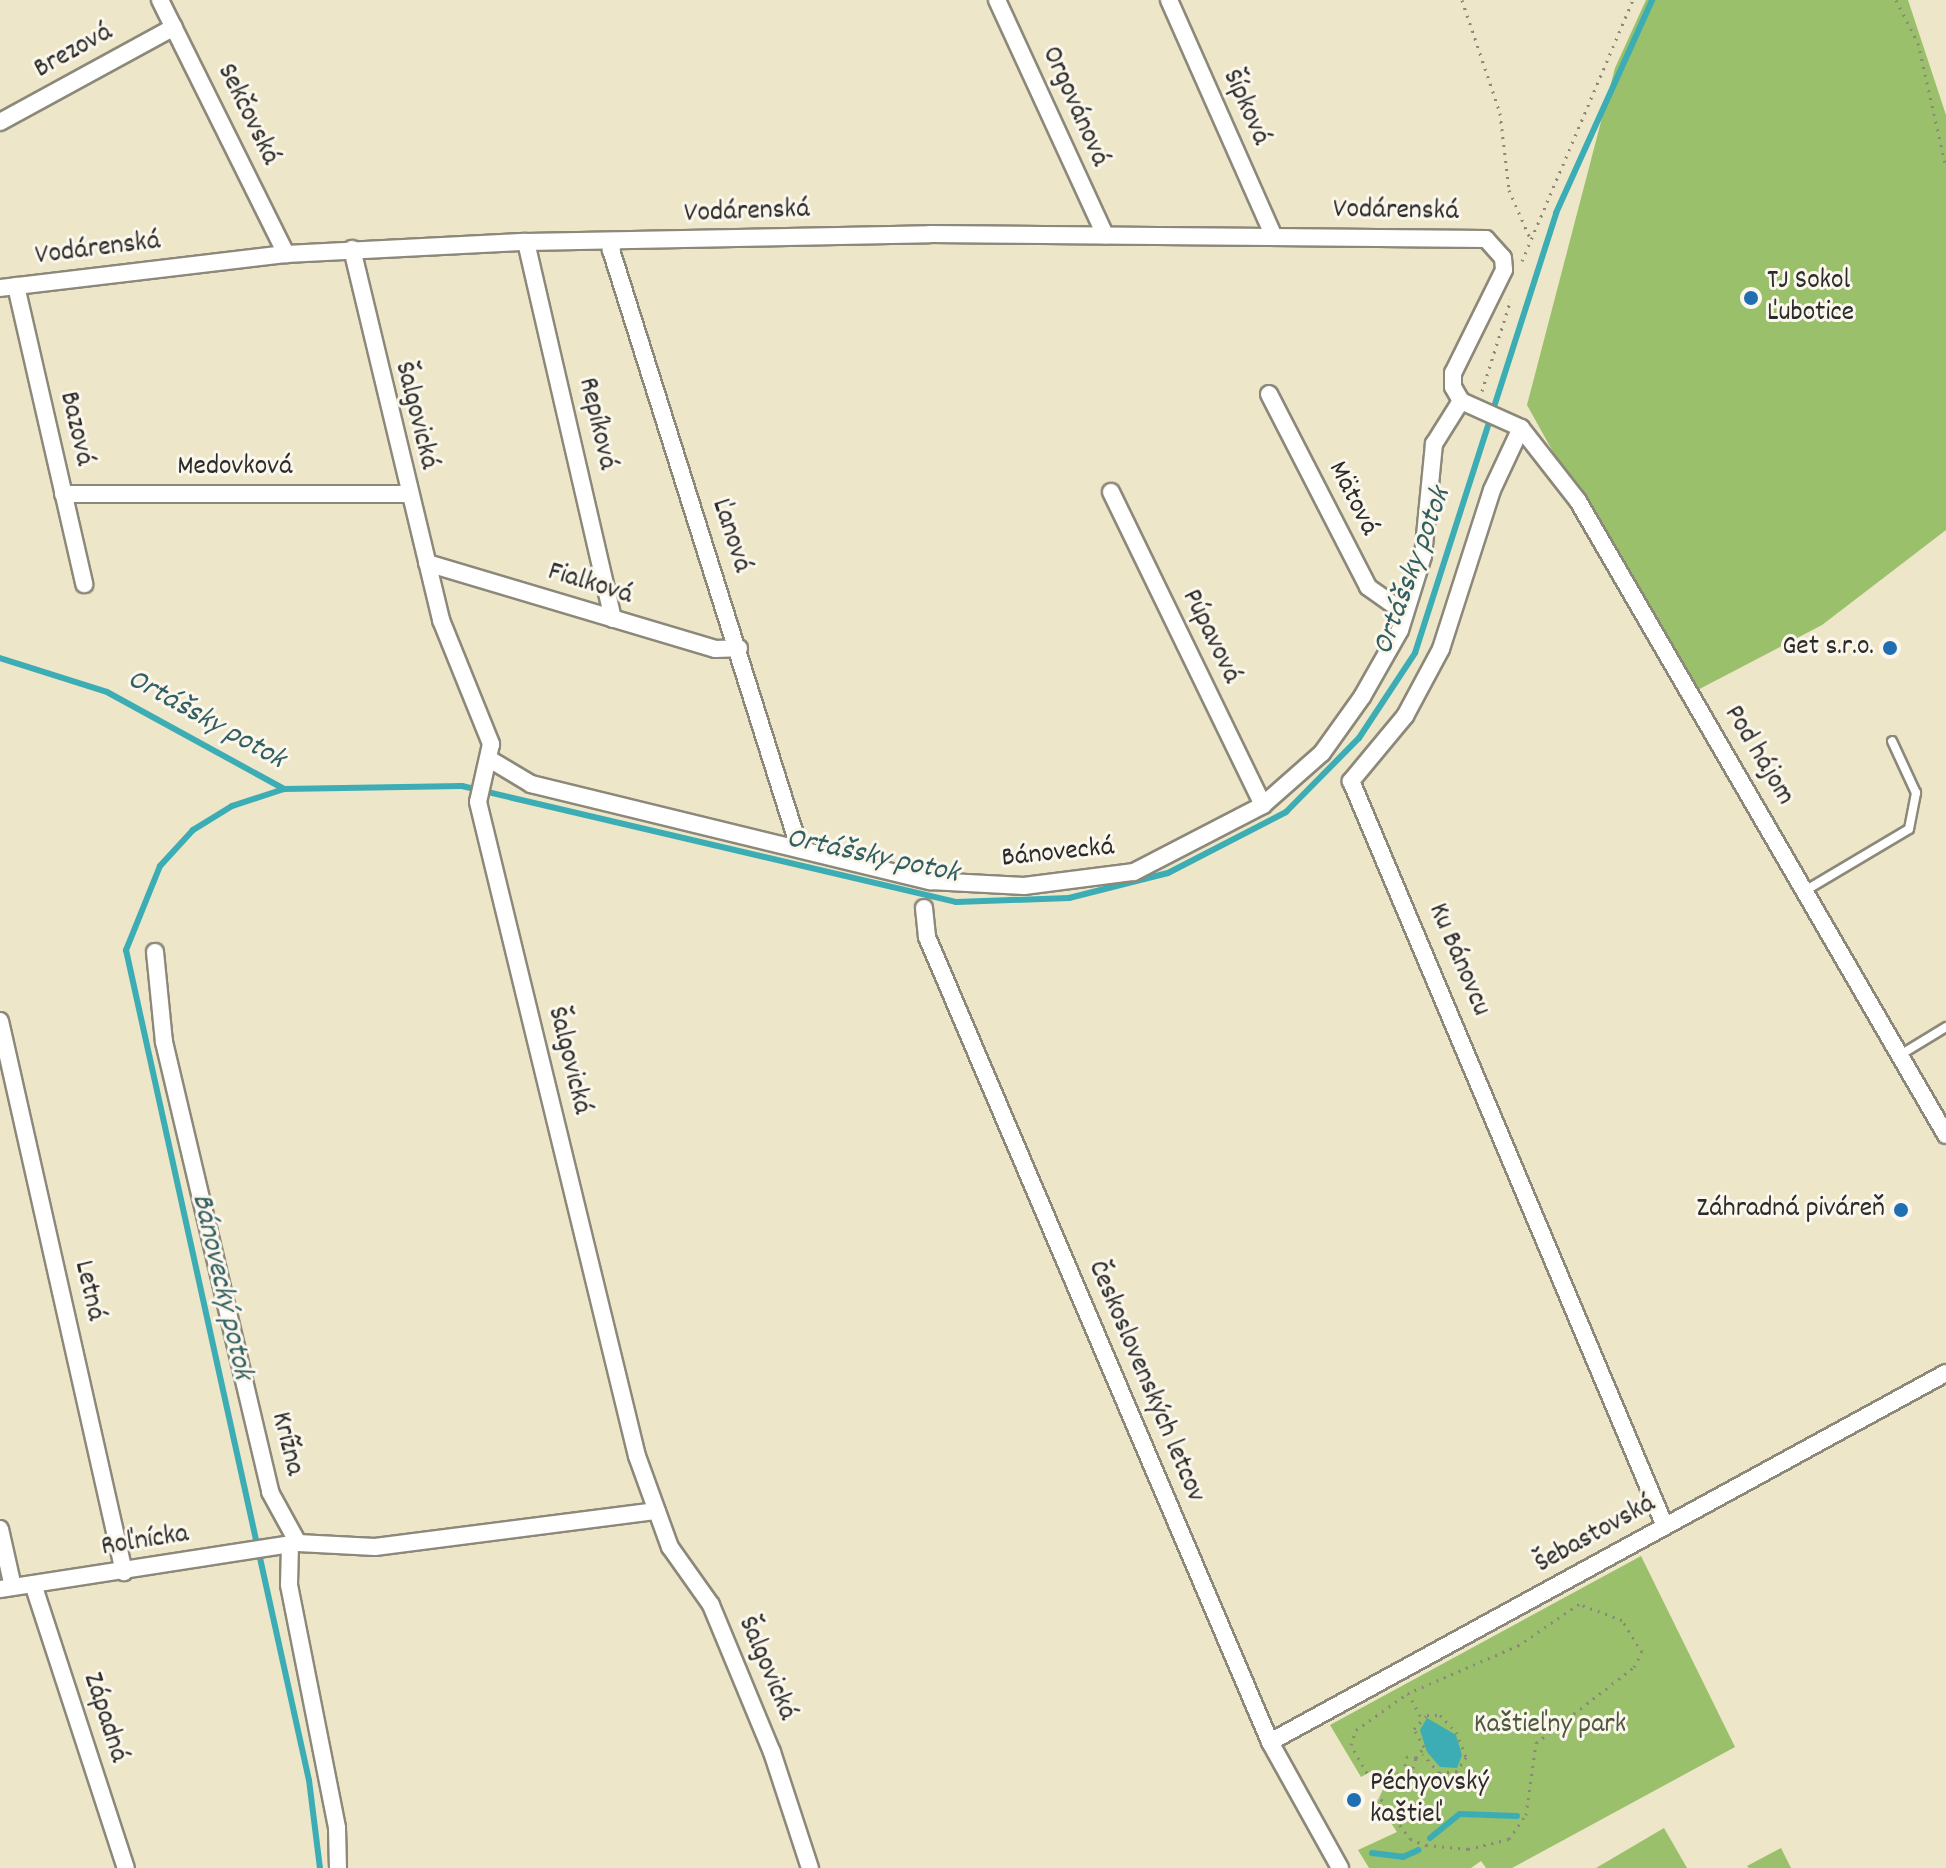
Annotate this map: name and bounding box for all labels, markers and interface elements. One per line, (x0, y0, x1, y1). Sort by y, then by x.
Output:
street label: Brezová (29, 17, 119, 87)
street label: Orgovánová (1033, 42, 1115, 172)
street label: Sekčovská (208, 59, 286, 171)
street label: Šípková (1214, 65, 1276, 151)
street label: Vodárenská (683, 194, 811, 232)
street label: Vodárenská (1333, 194, 1459, 230)
street label: Vodárenská (33, 226, 163, 274)
place label: TJ Sokol Ľubotice (1767, 265, 1854, 331)
marker: TJ Sokol Ľubotice (1742, 289, 1760, 307)
street label: Šalgovická (385, 359, 445, 473)
street label: Repíková (569, 375, 623, 473)
street label: Bazová (50, 389, 100, 469)
street label: Medovková (177, 451, 293, 485)
street label: Mätová (1319, 456, 1385, 542)
water label: Ortášsky potok (1367, 484, 1461, 660)
street label: Ľanová (702, 495, 758, 577)
street label: Fialková (543, 556, 637, 614)
street label: Púpavová (1173, 584, 1247, 690)
place label: Get s.r.o. (1782, 631, 1874, 665)
marker: Get s.r.o. (1881, 639, 1899, 657)
water label: Ortášsky potok (120, 663, 290, 779)
street label: Pod hájom (1715, 700, 1801, 812)
water label: Ortášsky potok (783, 822, 961, 894)
street label: Bánovecká (1000, 831, 1116, 877)
street label: Ku Bánovcu (1419, 899, 1497, 1021)
street label: Šalgovická (538, 1004, 598, 1118)
water label: Bánovecký potok (181, 1191, 259, 1383)
place label: Záhradná piváreň (1697, 1193, 1885, 1227)
marker: Záhradná piváreň (1892, 1201, 1910, 1219)
street label: Československých letcov (1079, 1256, 1211, 1508)
street label: Letná (65, 1257, 111, 1325)
street label: Krížna (262, 1409, 310, 1479)
street label: Šebastovská (1530, 1488, 1662, 1582)
street label: Roľnícka (99, 1519, 191, 1565)
street label: Šalgovická (729, 1612, 803, 1726)
street label: Západná (74, 1669, 134, 1767)
park label: Kaštieľny park (1474, 1709, 1626, 1743)
place label: Péchyovský kaštieľ (1370, 1767, 1489, 1833)
marker: Péchyovský kaštieľ (1345, 1791, 1363, 1809)

